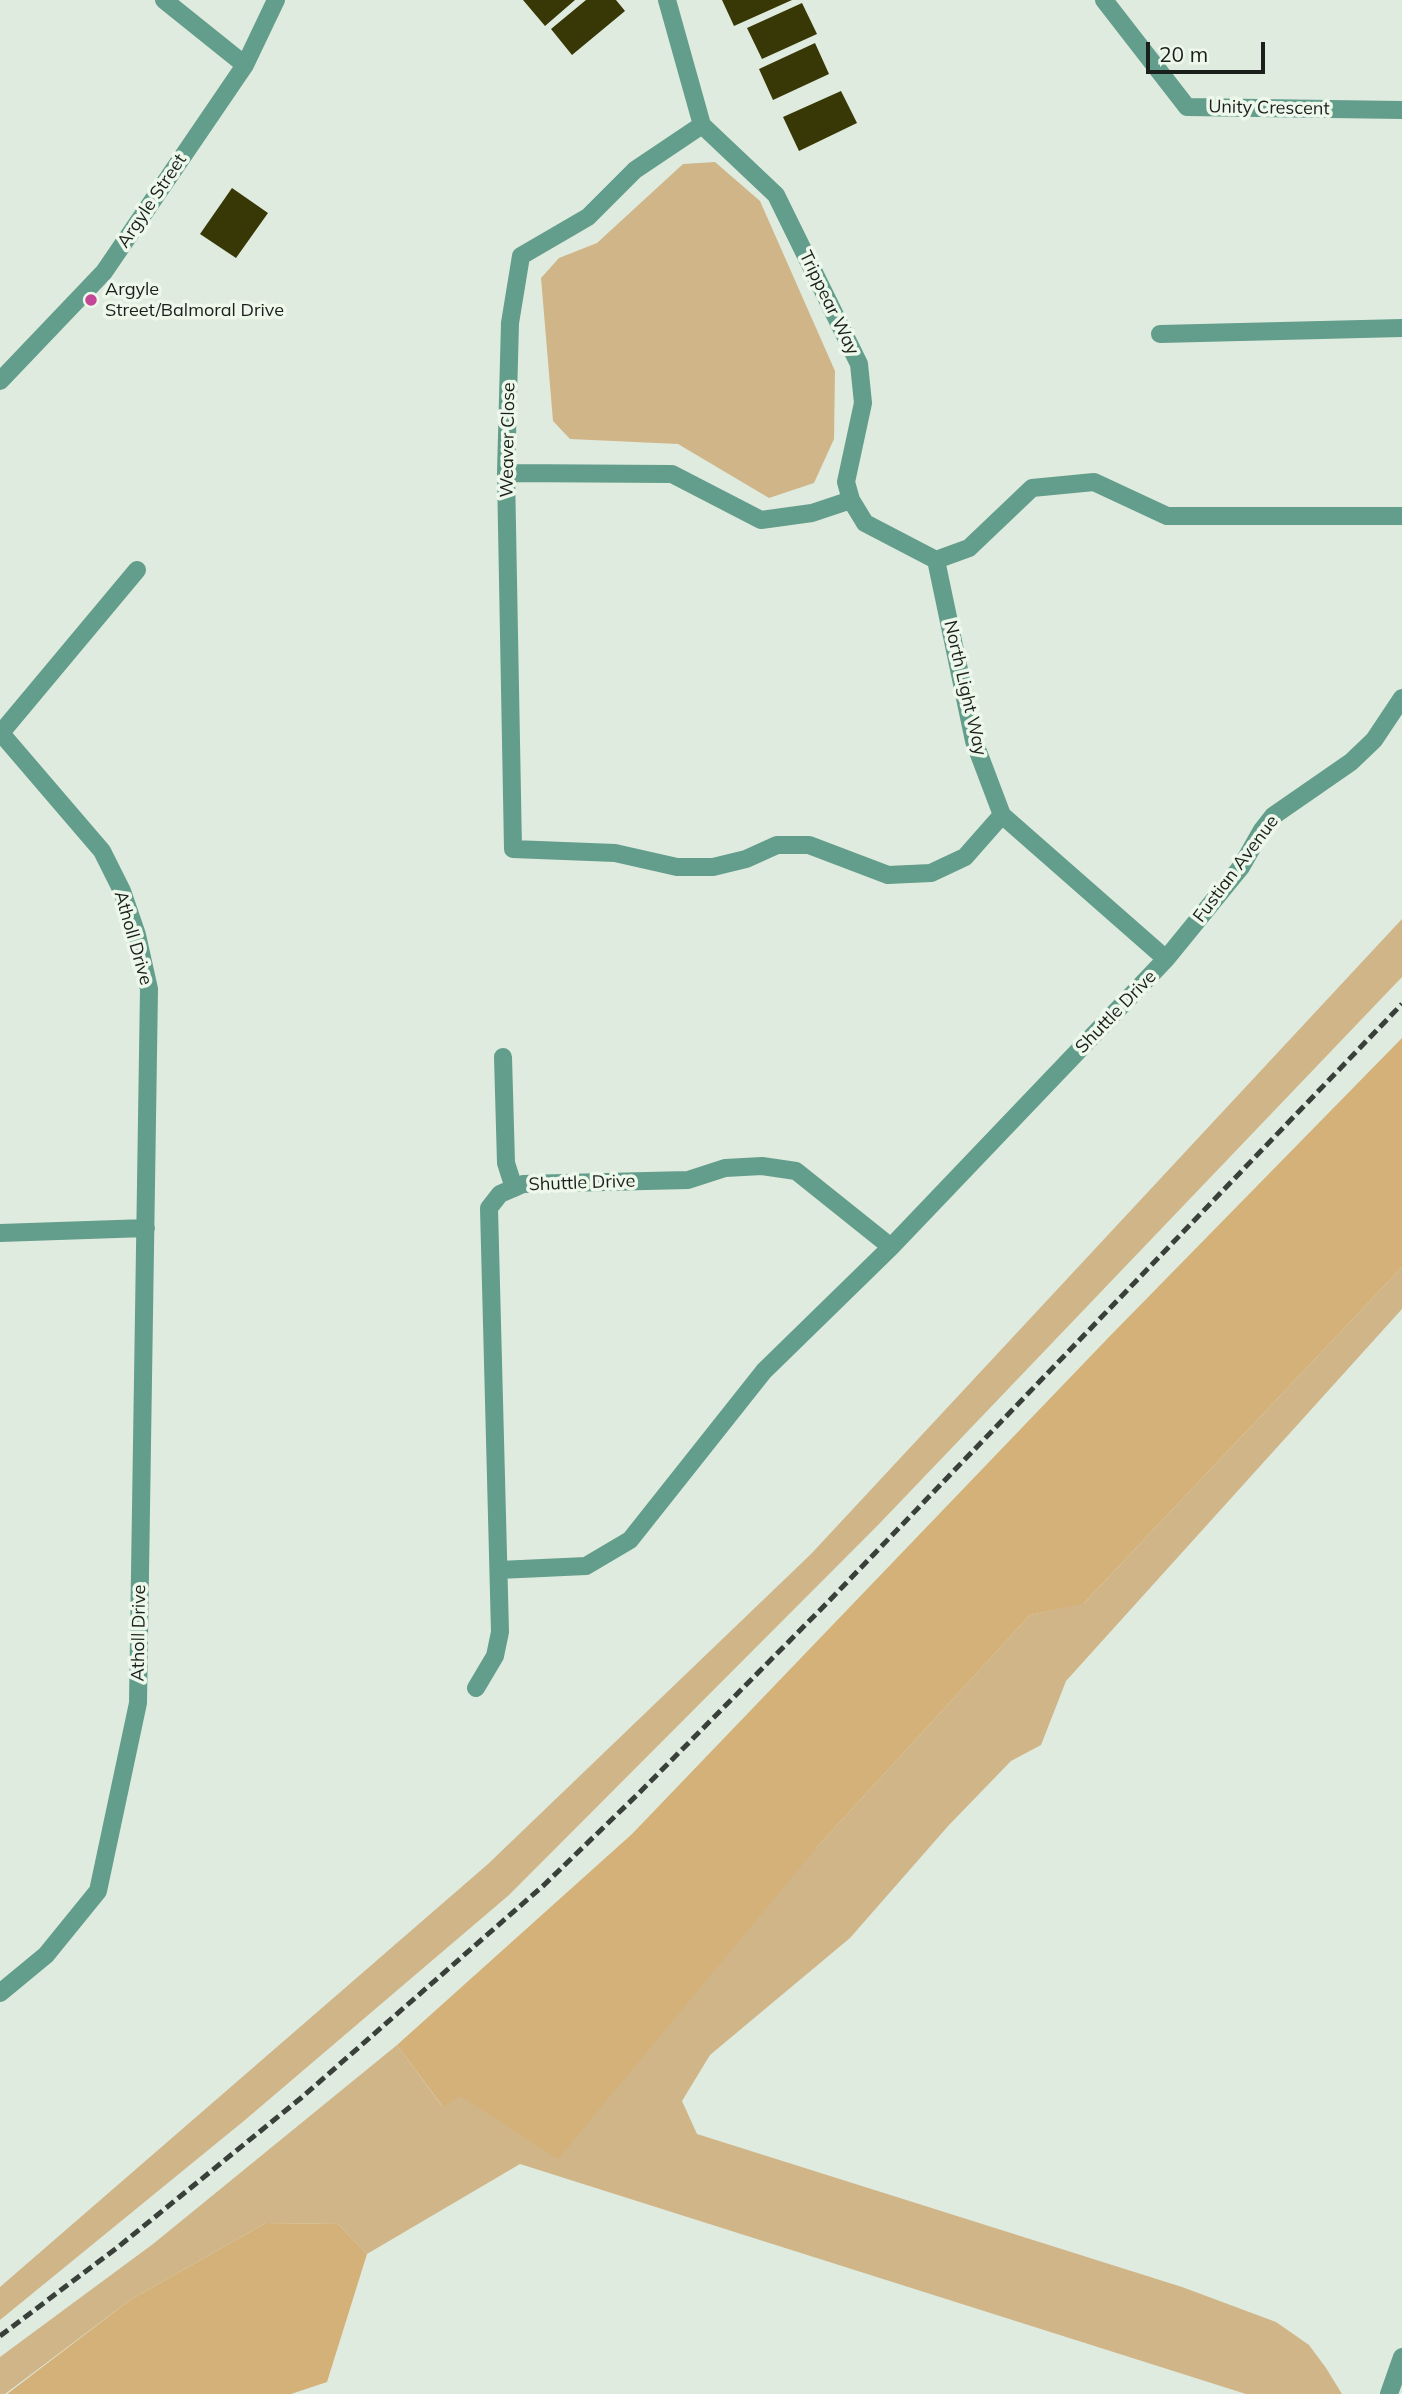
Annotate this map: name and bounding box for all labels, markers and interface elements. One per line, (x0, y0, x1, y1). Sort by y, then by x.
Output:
scale bar (1150, 28, 1269, 72)
text: 20 m (1159, 41, 1208, 67)
street label: Unity Crescent (1208, 96, 1330, 120)
street label: Argyle Street (113, 150, 191, 252)
street label: Trippear Way (795, 247, 863, 359)
place label: Argyle Street/Balmoral Drive (105, 279, 284, 322)
marker: Argyle Street/Balmoral Drive (83, 292, 99, 308)
street label: Weaver Close (496, 382, 520, 498)
street label: North Light Way (939, 618, 991, 758)
street label: Fustian Avenue (1189, 811, 1283, 927)
street label: Atholl Drive (109, 888, 157, 988)
street label: Shuttle Drive (1071, 966, 1161, 1058)
street label: Shuttle Drive (528, 1170, 636, 1196)
street label: Atholl Drive (127, 1584, 151, 1682)

